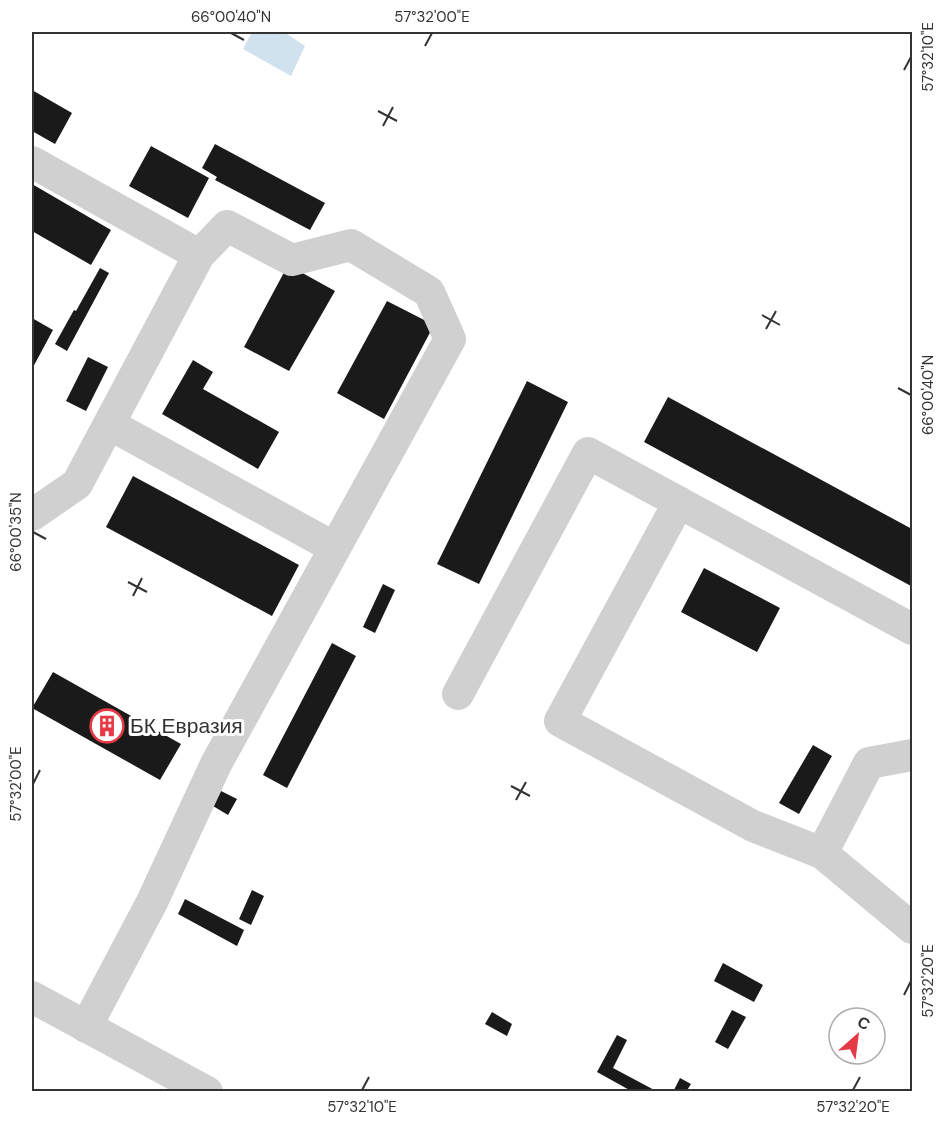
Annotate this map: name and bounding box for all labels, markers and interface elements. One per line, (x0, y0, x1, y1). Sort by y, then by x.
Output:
text: 66°00'40"N (191, 7, 271, 27)
text: 57°32'00"E (394, 7, 470, 27)
text: 57°32'10"E (918, 22, 938, 92)
text: 66°00'40"N (918, 355, 938, 435)
text: 66°00'35"N (6, 492, 26, 572)
building icon: БК Евразия (89, 708, 125, 744)
place label: БК Евразия (130, 712, 243, 740)
text: 57°32'00"E (6, 746, 26, 822)
text: 57°32'20"E (918, 944, 938, 1018)
north arrow (827, 1006, 887, 1066)
text: С (854, 1011, 874, 1035)
text: 57°32'10"E (327, 1097, 397, 1117)
text: 57°32'20"E (816, 1097, 890, 1117)

